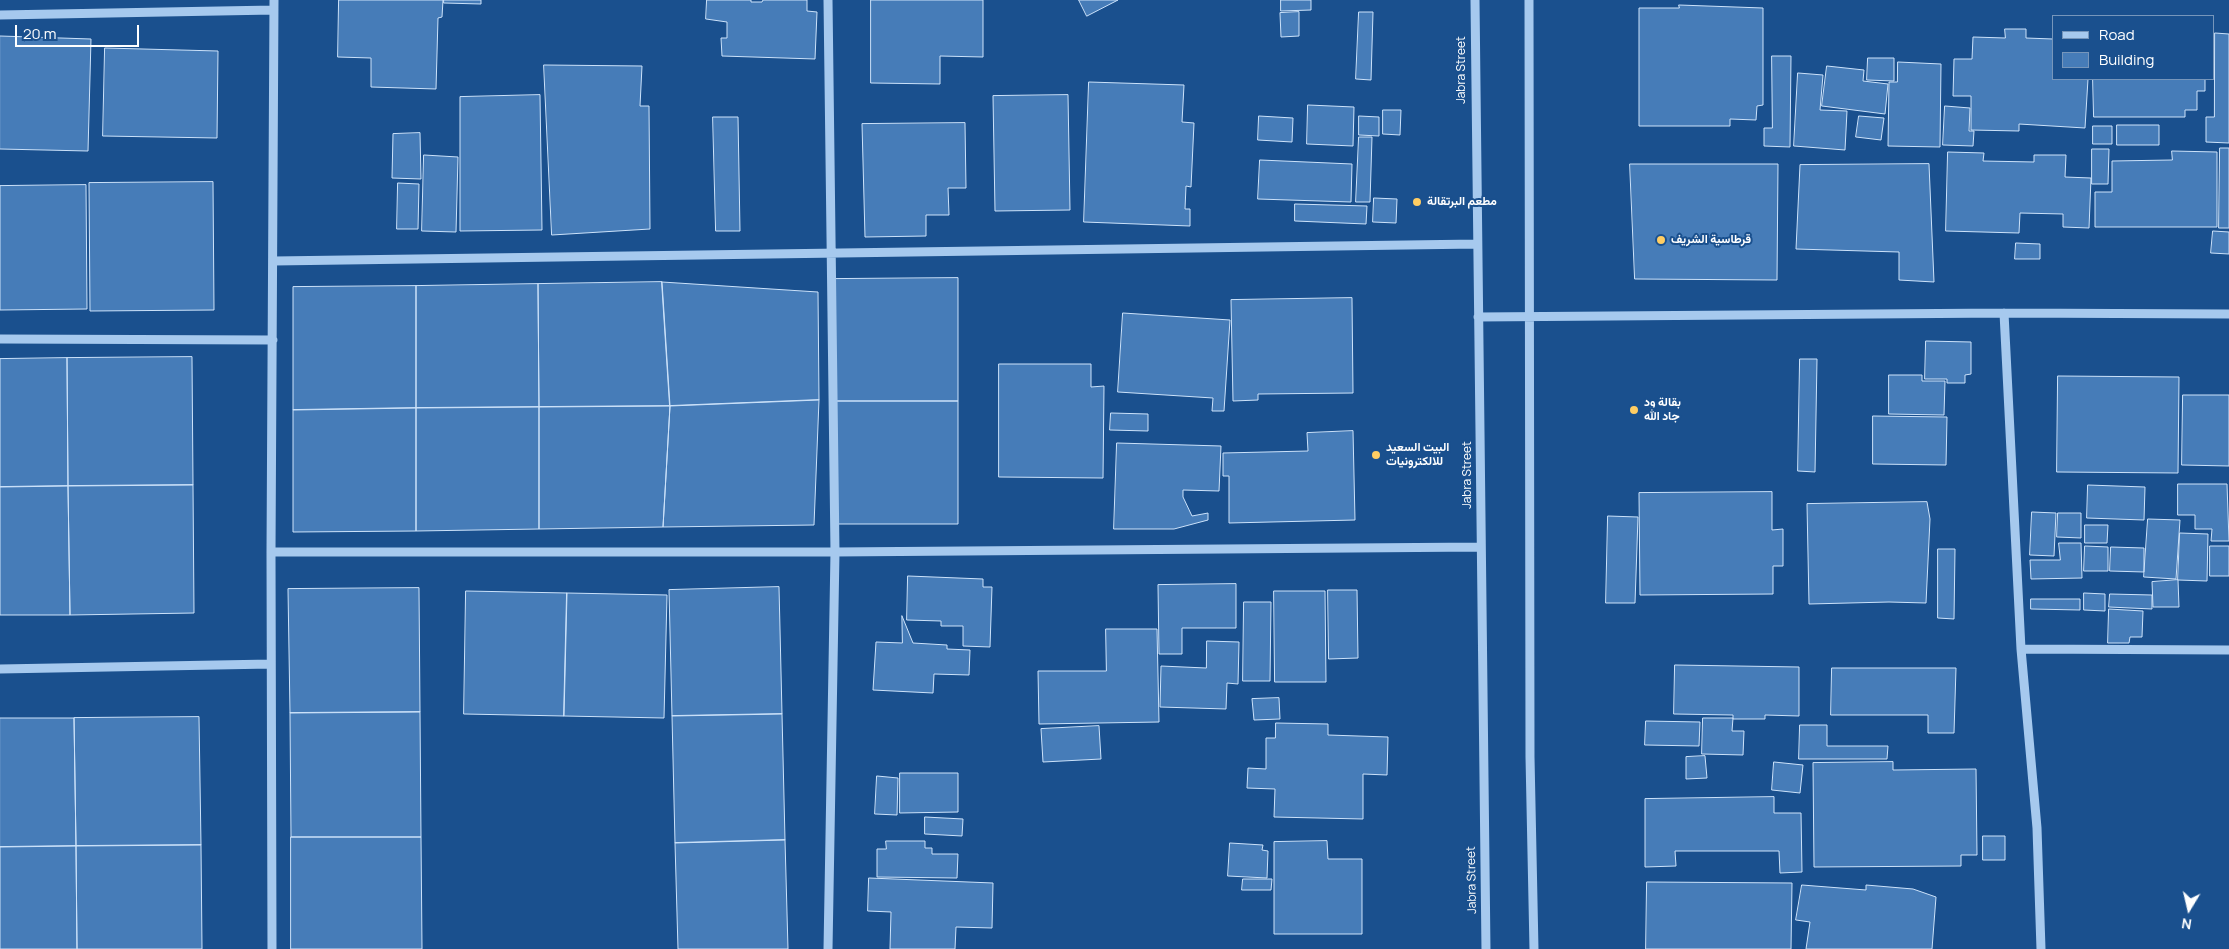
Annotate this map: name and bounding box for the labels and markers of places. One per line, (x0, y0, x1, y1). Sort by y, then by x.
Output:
place label: مطعم البرتقالة (1427, 195, 1497, 209)
marker: مطعم البرتقالة (1411, 196, 1423, 208)
place label: قرطاسية الشريف (1671, 233, 1751, 247)
marker: قرطاسية الشريف (1655, 234, 1667, 246)
place label: بقالة ود جاد الله (1644, 396, 1681, 424)
marker: بقالة ود جاد الله (1628, 404, 1640, 416)
place label: البيت السعيد للالكترونيات (1386, 441, 1449, 469)
marker: البيت السعيد للالكترونيات (1370, 449, 1382, 461)

